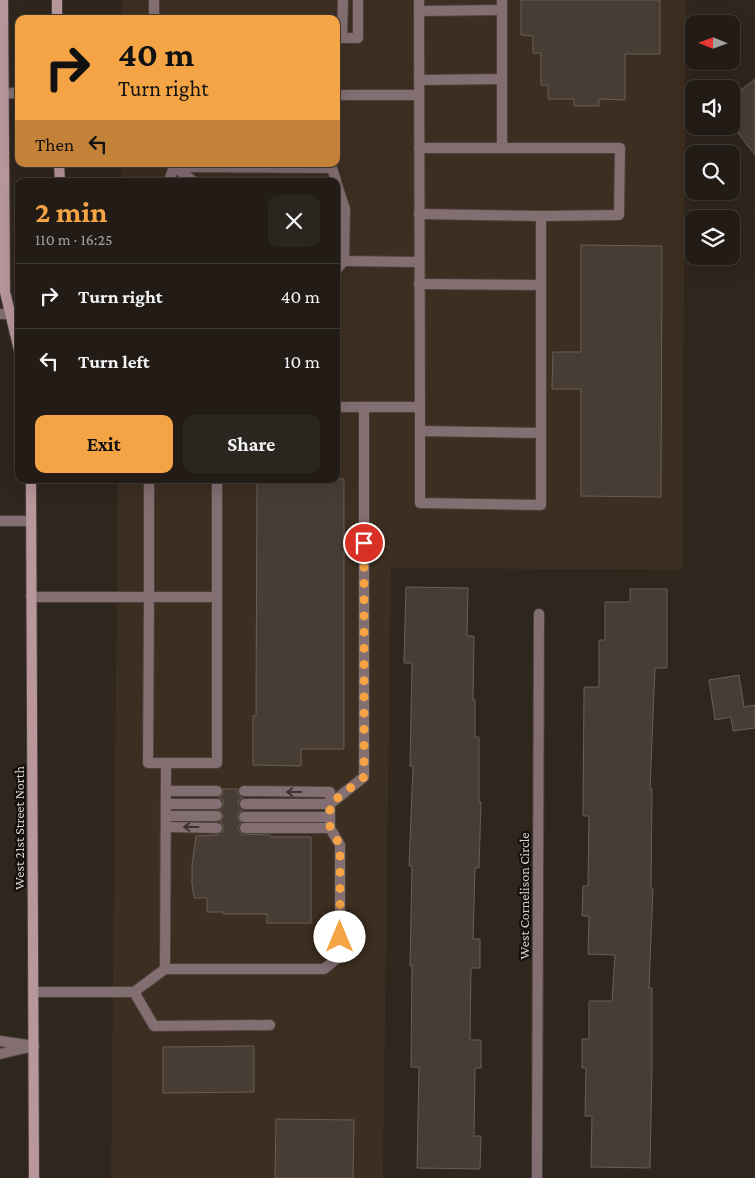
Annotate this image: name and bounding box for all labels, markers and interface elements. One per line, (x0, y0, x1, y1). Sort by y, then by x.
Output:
north arrow (685, 15, 740, 70)
map controls (685, 15, 740, 265)
icon: right (35, 35, 100, 100)
text: 40 m (118, 35, 195, 74)
text: Turn right (118, 76, 209, 101)
button: sound (685, 80, 740, 135)
icon: left (84, 130, 112, 158)
text: Then (35, 134, 74, 155)
button: search (685, 145, 740, 200)
text: 2 min (35, 195, 107, 228)
button: close (268, 195, 320, 247)
button: layers (685, 210, 740, 265)
text: 110 m · 16:25 (35, 231, 113, 248)
icon: right (35, 282, 63, 310)
text: Turn right (78, 286, 163, 307)
text: 40 m (281, 286, 320, 307)
icon: left (35, 347, 63, 375)
text: Turn left (78, 351, 150, 372)
text: 10 m (284, 351, 320, 372)
button: Exit (35, 415, 173, 473)
button: Share (183, 415, 320, 473)
pin (343, 522, 385, 564)
icon: arrive (350, 529, 378, 557)
street label: West 21st Street North (11, 766, 27, 890)
one-way arrow (286, 787, 302, 797)
one-way arrow (184, 823, 200, 832)
street label: West Cornelison Circle (516, 832, 532, 960)
position arrow (313, 910, 365, 962)

